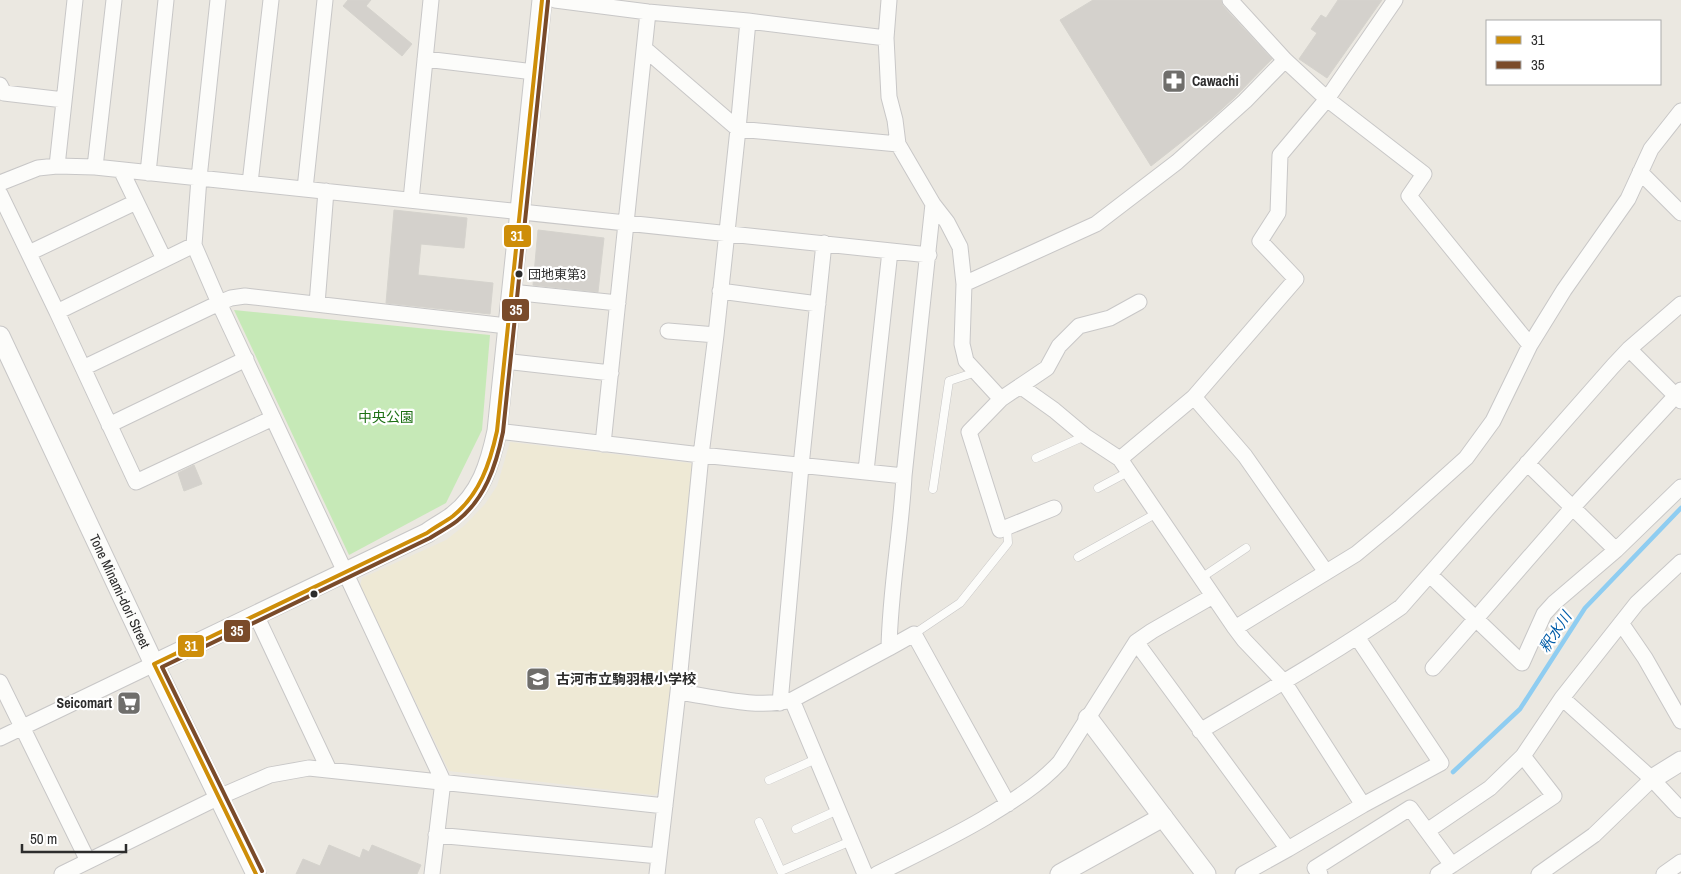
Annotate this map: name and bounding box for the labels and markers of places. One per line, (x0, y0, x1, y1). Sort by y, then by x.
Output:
pharmacy icon: Cawachi (1161, 68, 1187, 94)
place label: Cawachi (1192, 72, 1239, 90)
place label: 団地東第3 (528, 266, 586, 283)
marker: 団地東第3 (514, 269, 524, 279)
unlabelled marker (309, 589, 319, 599)
school or university icon: 古河市立駒羽根小学校 (525, 666, 551, 692)
place label: 古河市立駒羽根小学校 (556, 670, 696, 688)
supermarket icon: Seicomart (116, 690, 142, 716)
place label: Seicomart (56, 694, 112, 712)

